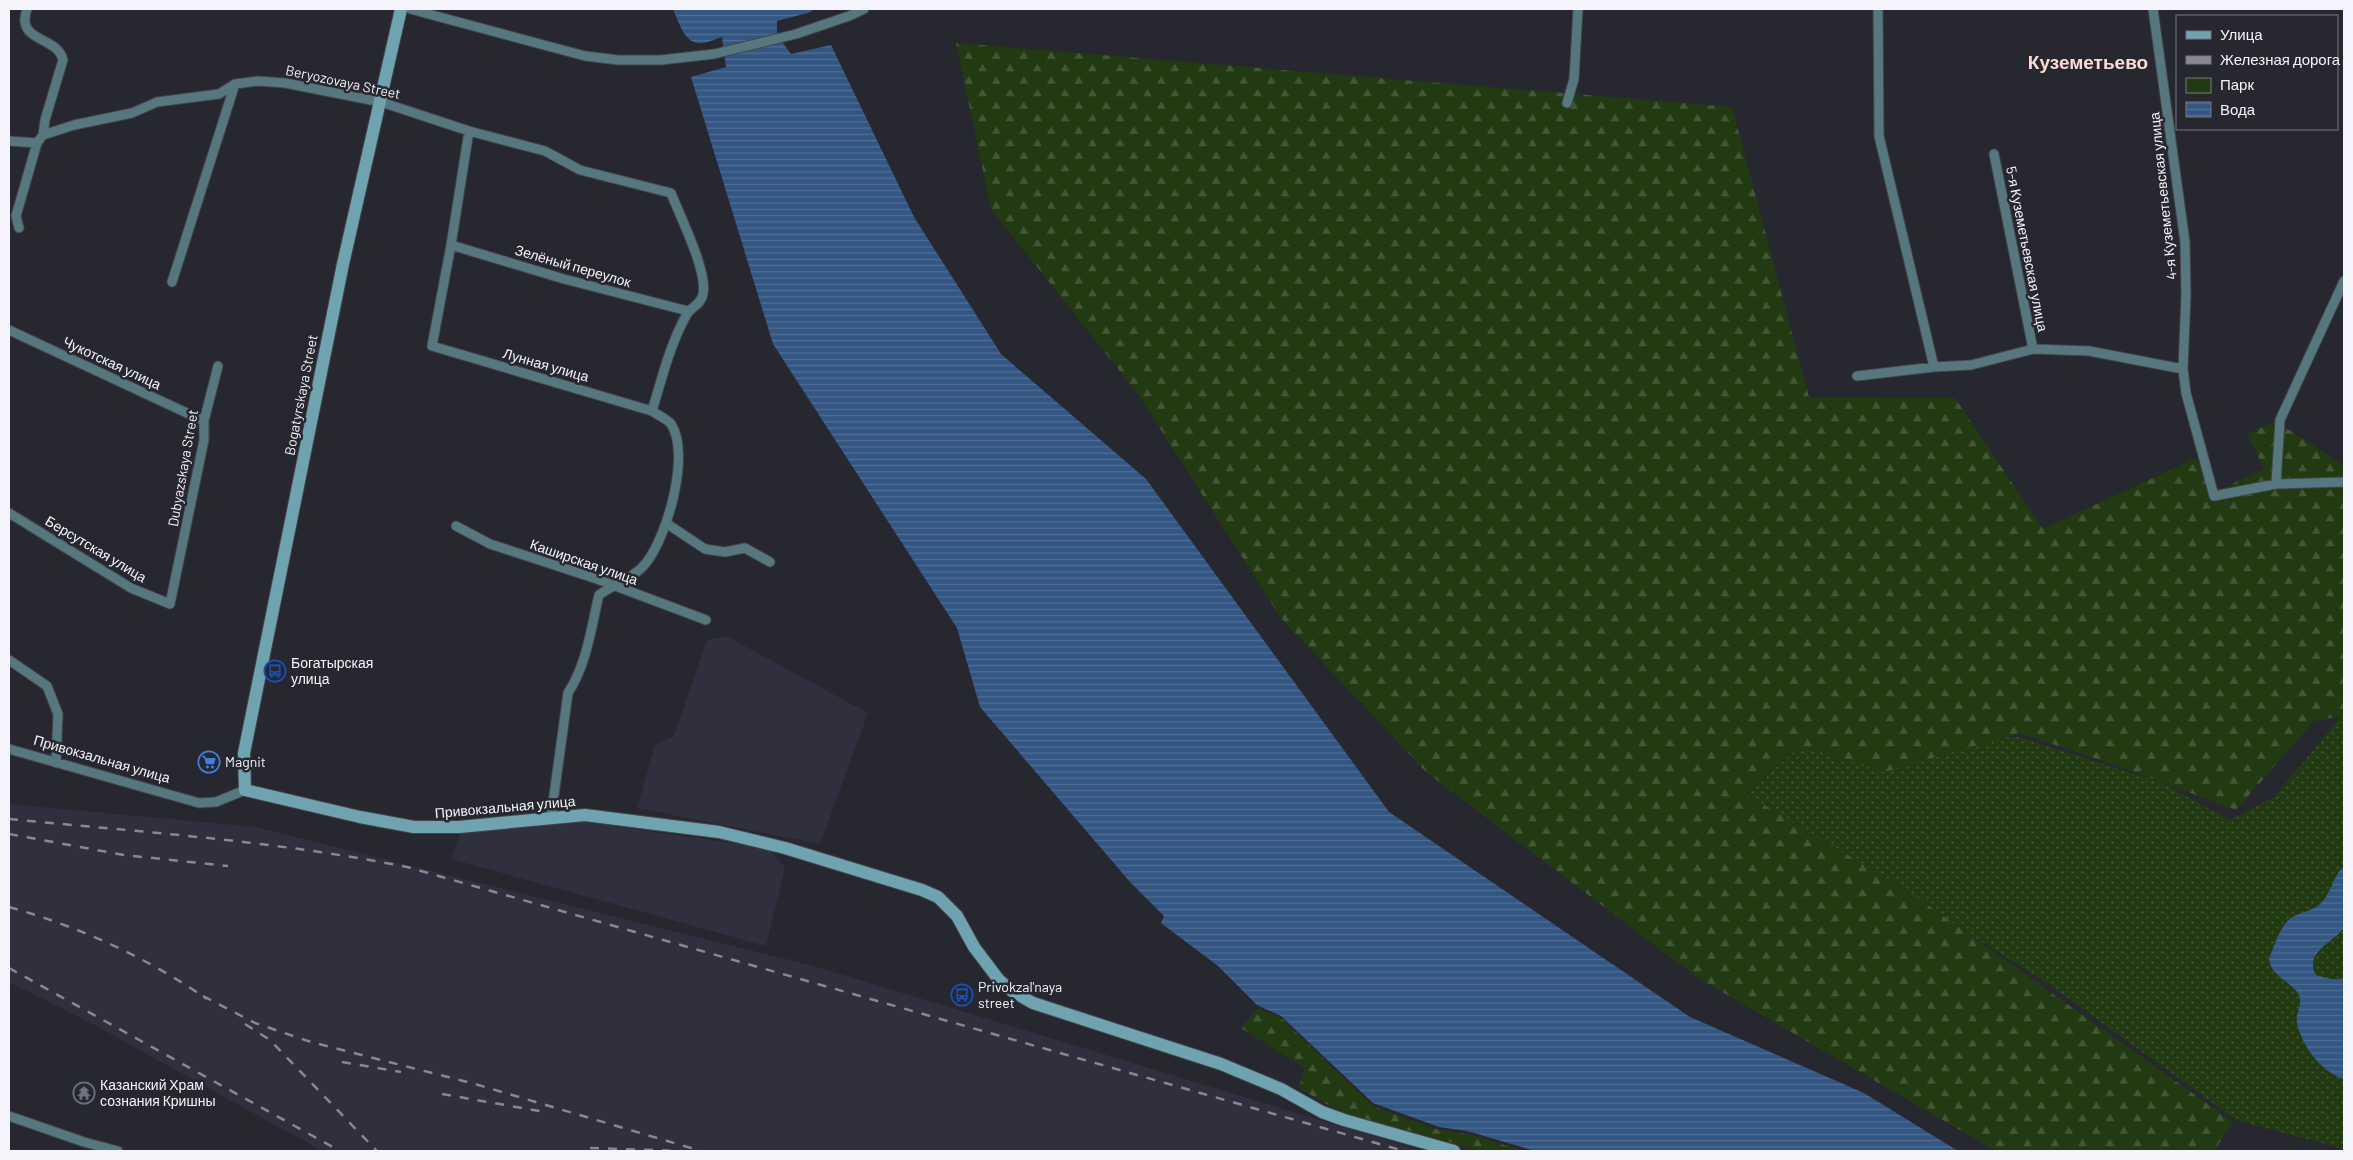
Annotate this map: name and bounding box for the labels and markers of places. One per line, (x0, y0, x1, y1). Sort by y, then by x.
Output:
place label: Богатырская улица (291, 654, 373, 687)
bus stop icon: Богатырская улица (263, 659, 287, 683)
supermarket icon: Magnit (197, 750, 221, 774)
place label: Magnit (225, 753, 266, 770)
place label: Privokzal'naya street (978, 978, 1062, 1011)
bus stop icon: Privokzal'naya street (950, 983, 974, 1007)
place label: Казанский Храм сознания Кришны (100, 1076, 215, 1109)
temple icon: Казанский Храм сознания Кришны (72, 1081, 96, 1105)

